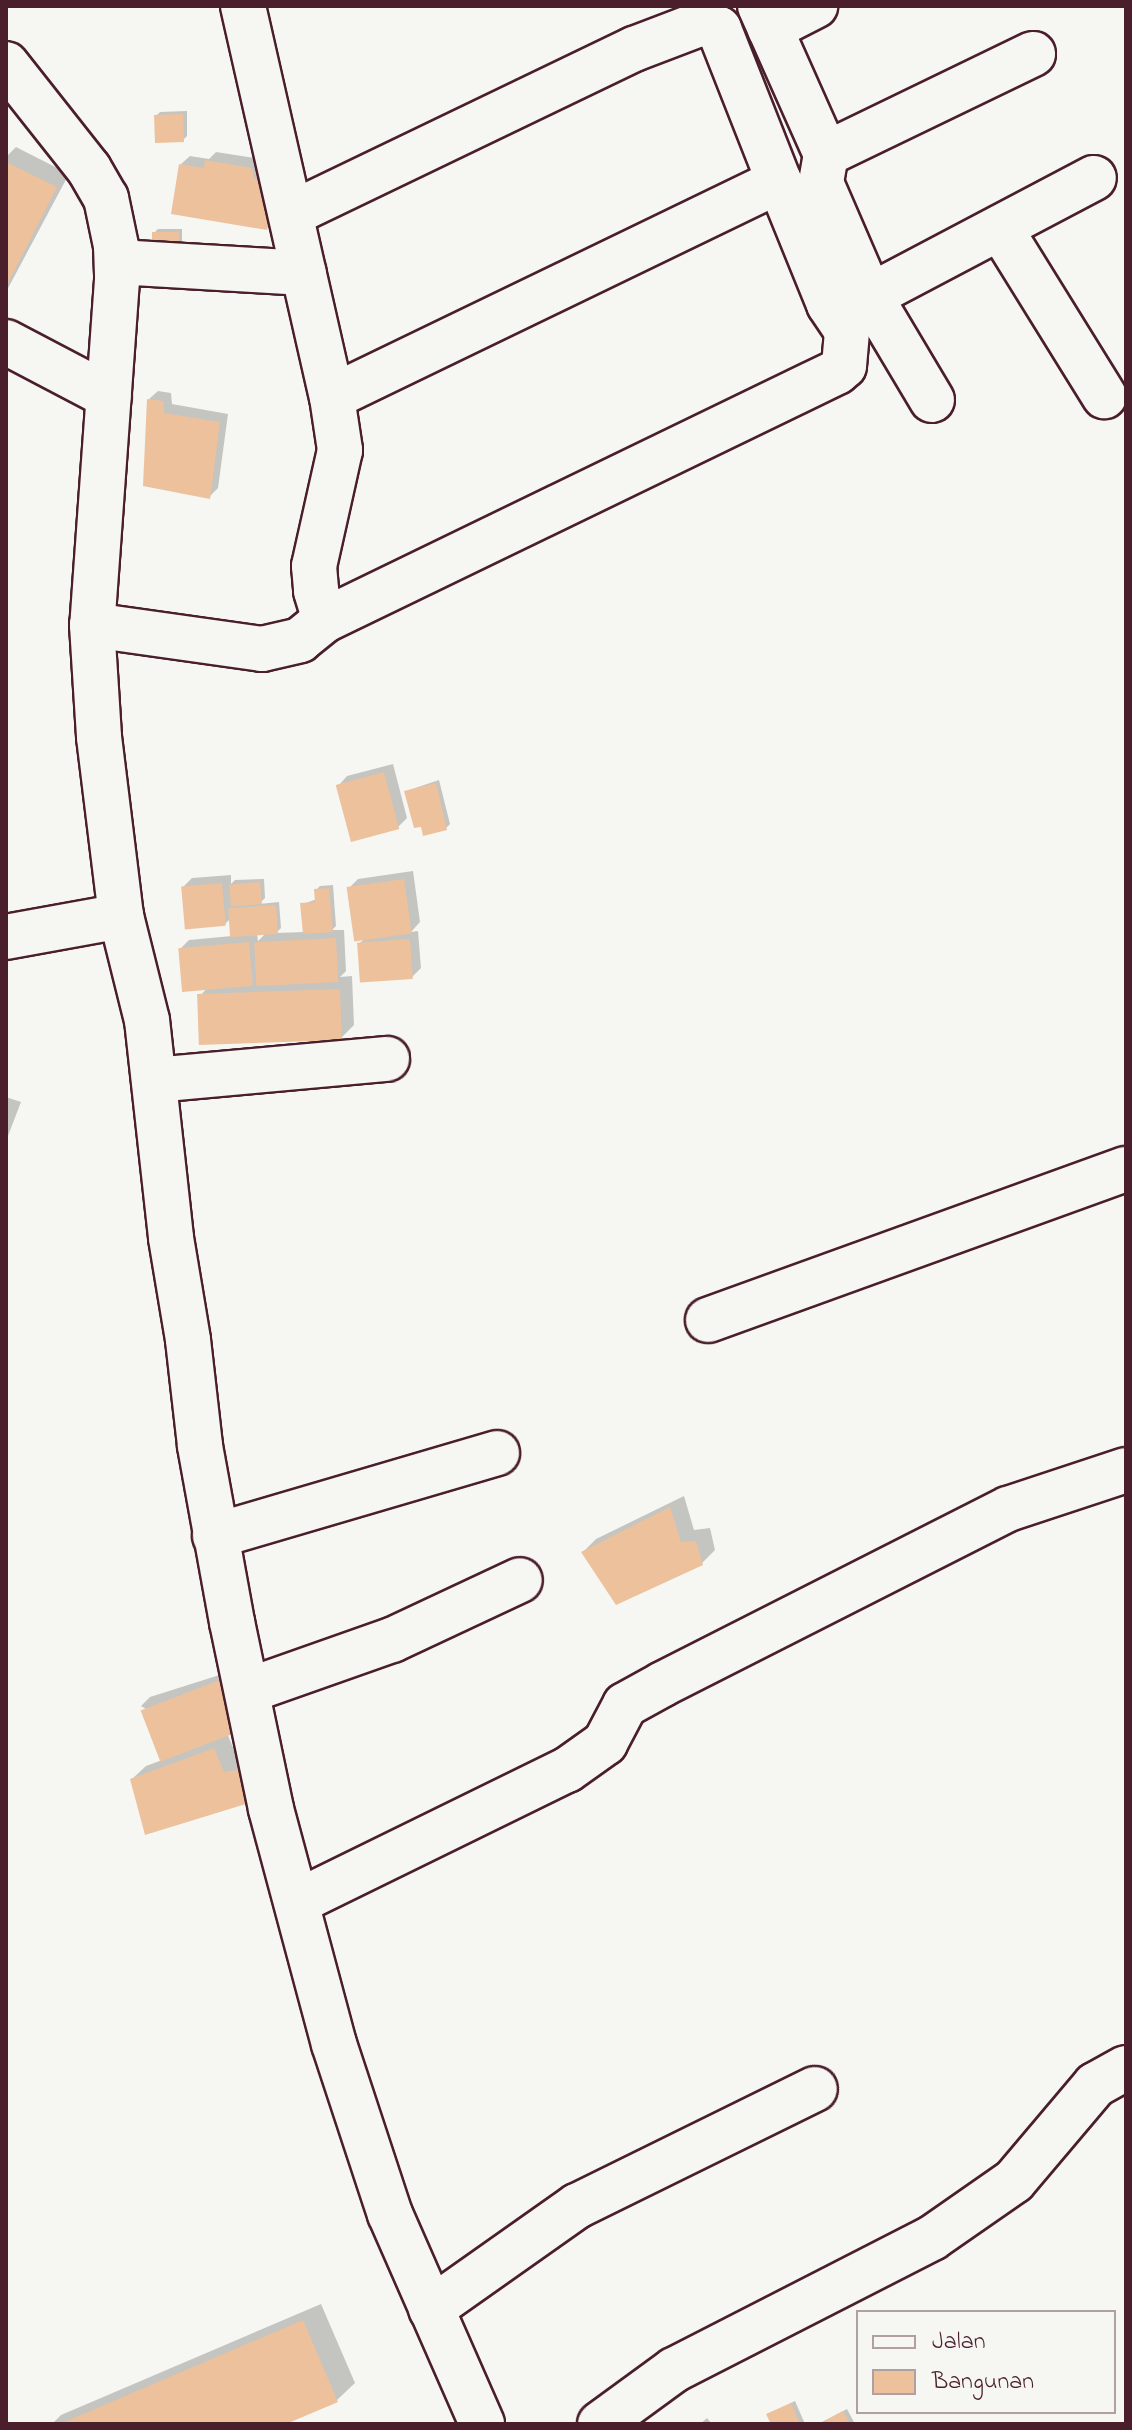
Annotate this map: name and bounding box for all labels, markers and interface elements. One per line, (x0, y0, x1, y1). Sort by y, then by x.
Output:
legend (856, 2310, 1116, 2414)
text: Jalan (932, 2325, 986, 2360)
text: Bangunan (932, 2365, 1034, 2400)

